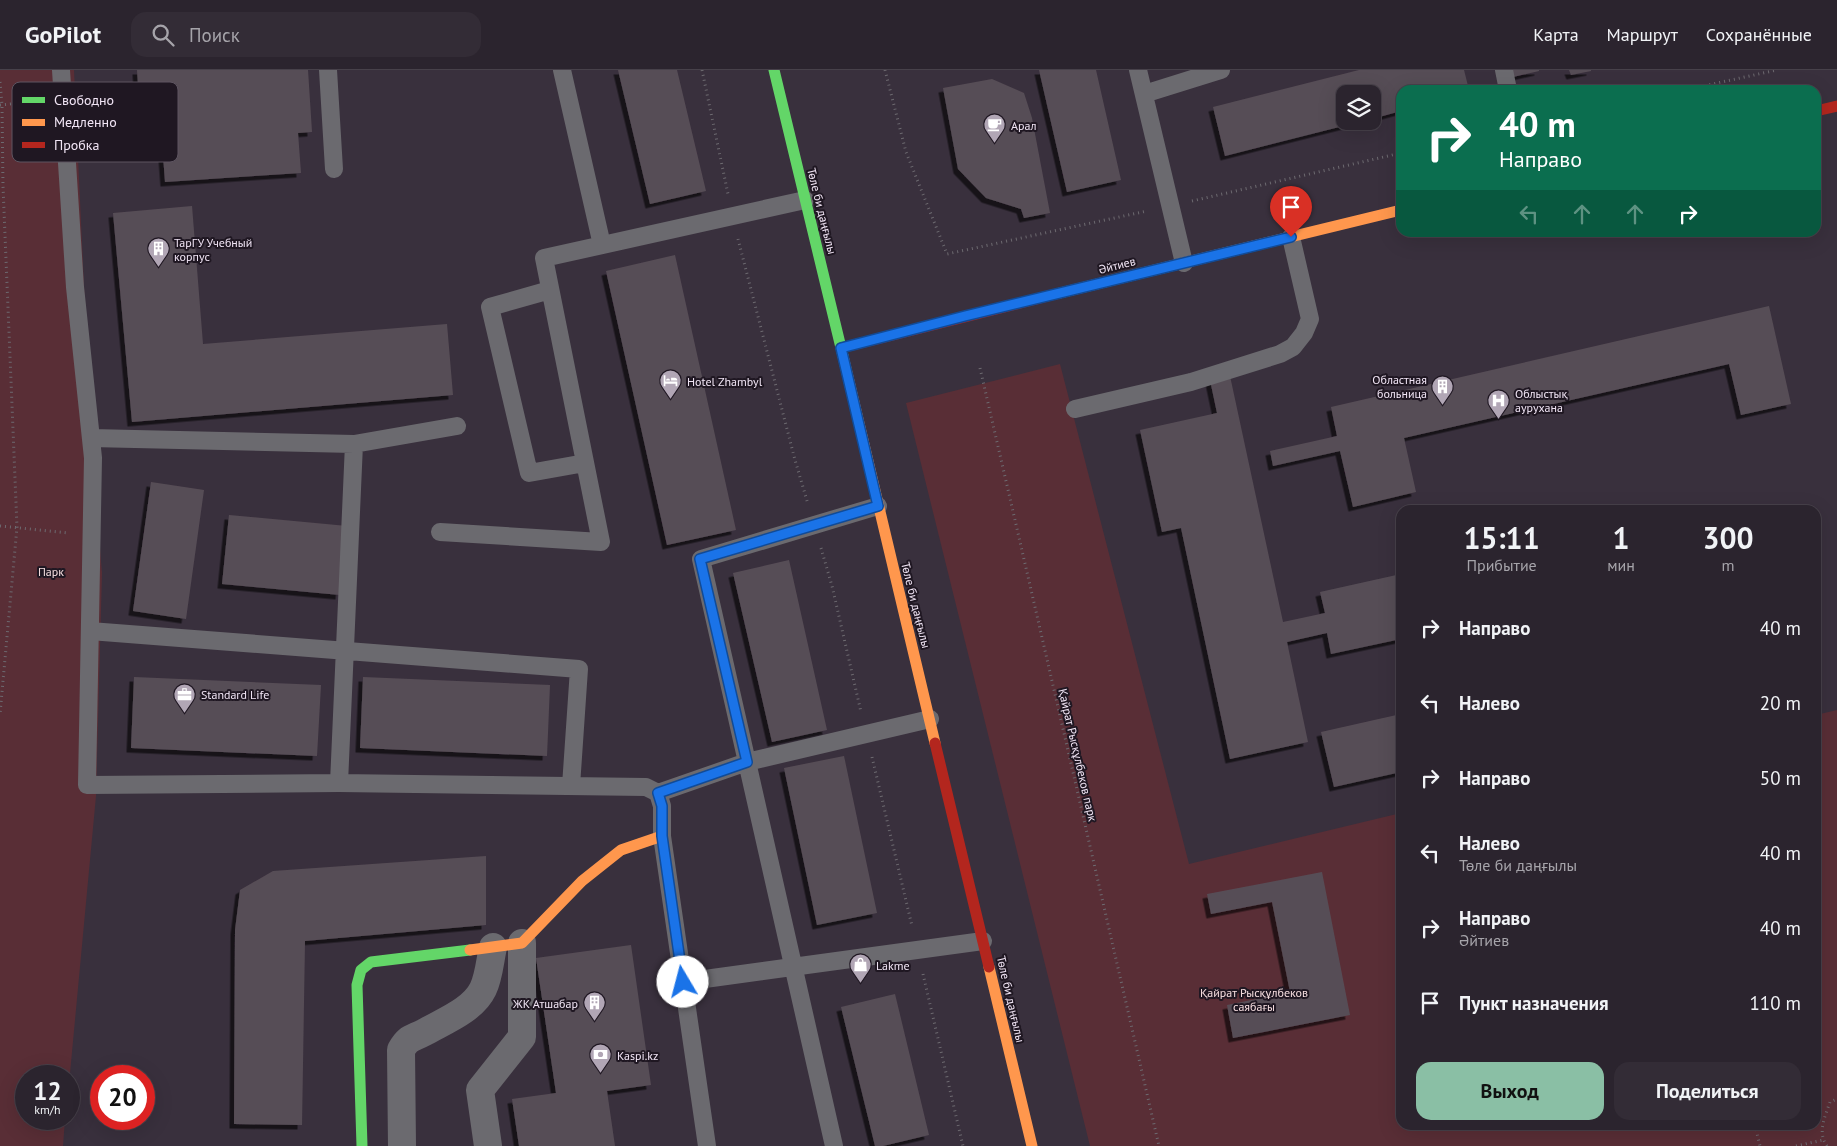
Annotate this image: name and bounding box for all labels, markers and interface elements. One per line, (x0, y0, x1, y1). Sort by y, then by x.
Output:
search box (131, 12, 481, 57)
text: GoPilot (25, 19, 101, 50)
icon: search (149, 21, 177, 49)
text: Поиск (189, 23, 240, 47)
text: Карта (1533, 23, 1579, 46)
text: Маршрут (1607, 23, 1678, 46)
text: Сохранённые (1706, 23, 1812, 46)
legend (12, 82, 178, 162)
map controls (1336, 85, 1381, 130)
button: layers (1336, 85, 1381, 130)
text: Свободно (54, 91, 114, 109)
text: 40 m (1499, 101, 1576, 147)
icon: right (1416, 105, 1481, 170)
text: Медленно (54, 113, 117, 131)
cafe icon: Арал (983, 113, 1007, 144)
place label: Арал (1011, 118, 1037, 133)
text: Пробка (54, 136, 99, 154)
text: Направо (1499, 145, 1582, 173)
street label: Төле би даңғылы (804, 166, 840, 256)
pin (1270, 186, 1312, 237)
icon: arrive (1277, 193, 1305, 221)
icon: left (1515, 200, 1543, 228)
icon: ahead (1568, 200, 1596, 228)
icon: ahead (1621, 200, 1649, 228)
icon: right (1674, 200, 1702, 228)
place label: ТарГУ Учебный корпус (174, 235, 252, 264)
building icon: ТарГУ Учебный корпус (146, 237, 170, 268)
street label: Әйтиев (1097, 253, 1137, 277)
hotel icon: Hotel Zhambyl (659, 369, 683, 400)
place label: Областная больница (1372, 372, 1427, 401)
place label: Hotel Zhambyl (687, 374, 763, 389)
building icon: Областная больница (1431, 374, 1455, 405)
place label: Облыстық аурухана (1515, 386, 1568, 415)
hospital icon: Облыстық аурухана (1487, 388, 1511, 419)
text: 15:11 (1464, 518, 1540, 557)
text: 1 (1613, 518, 1630, 557)
text: 300 (1702, 518, 1753, 557)
text: Прибытие (1466, 555, 1537, 575)
text: мин (1607, 555, 1635, 575)
text: m (1721, 555, 1734, 575)
street label: Төле би даңғылы (898, 560, 934, 650)
park label: Парк (38, 564, 64, 579)
icon: right (1416, 614, 1444, 642)
text: Направо (1459, 616, 1530, 640)
text: 40 m (1760, 616, 1801, 640)
office icon: Standard Life (173, 682, 197, 713)
place label: Standard Life (201, 687, 269, 702)
street label: Қайрат Рысқұлбеков парк (1055, 687, 1101, 823)
icon: left (1416, 689, 1444, 717)
text: Налево (1459, 691, 1520, 715)
text: 20 m (1760, 691, 1801, 715)
icon: right (1416, 764, 1444, 792)
text: Направо (1459, 766, 1530, 790)
text: 50 m (1760, 766, 1801, 790)
text: Налево (1459, 831, 1520, 855)
icon: left (1416, 839, 1444, 867)
text: 40 m (1760, 841, 1801, 865)
text: Төле би даңғылы (1459, 855, 1577, 875)
text: Направо (1459, 906, 1530, 930)
icon: right (1416, 914, 1444, 942)
text: 40 m (1760, 916, 1801, 940)
text: Әйтиев (1459, 930, 1509, 950)
shop icon: Lakme (848, 953, 872, 984)
street label: Төле би даңғылы (994, 954, 1028, 1044)
position arrow (656, 955, 708, 1007)
place label: Lakme (876, 958, 910, 973)
park label: Қайрат Рысқұлбеков саябағы (1200, 985, 1308, 1014)
icon: arrive (1416, 989, 1444, 1017)
building icon: ЖК Атшабар (582, 991, 606, 1022)
text: Пункт назначения (1459, 991, 1609, 1015)
text: 110 m (1749, 991, 1801, 1015)
place label: ЖК Атшабар (512, 996, 578, 1011)
bank icon: Kaspi.kz (589, 1043, 613, 1074)
place label: Kaspi.kz (617, 1048, 658, 1063)
button: Выход (1416, 1062, 1604, 1120)
button: Поделиться (1614, 1062, 1801, 1120)
speed limit sign: 20 (90, 1065, 155, 1130)
text: 12 (33, 1075, 62, 1107)
text: km/h (34, 1102, 61, 1117)

